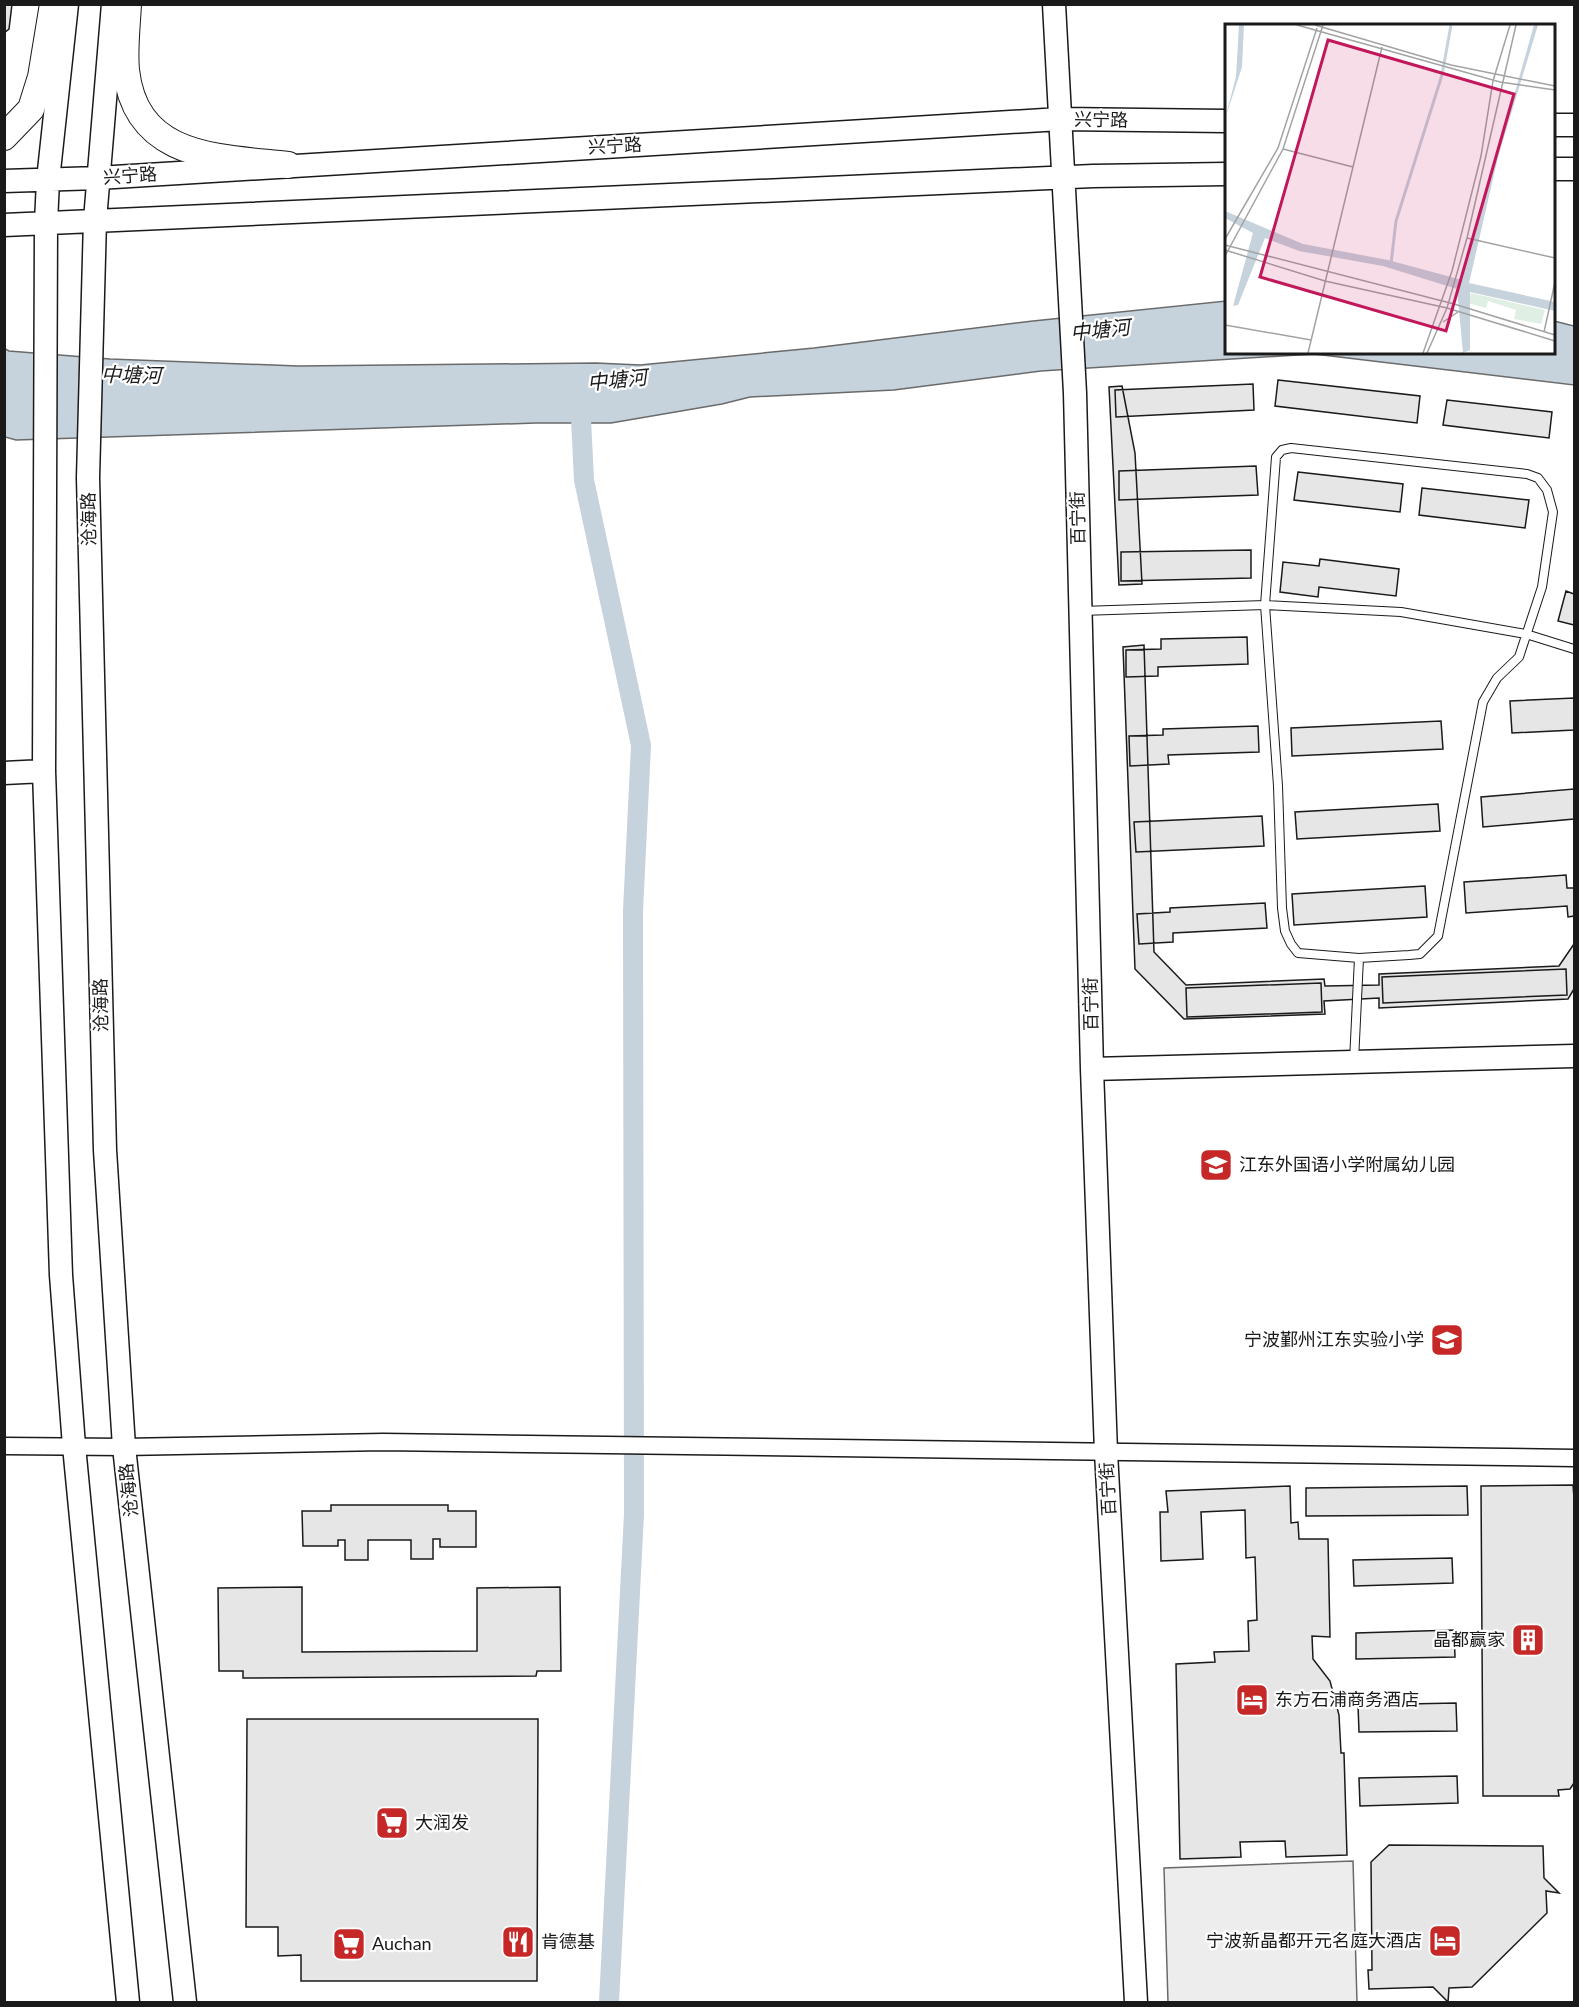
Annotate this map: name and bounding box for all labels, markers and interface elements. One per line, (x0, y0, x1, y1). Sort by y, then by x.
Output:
inset map (1225, 24, 1555, 354)
street label: 兴宁路 (1074, 108, 1128, 130)
street label: 兴宁路 (587, 133, 642, 157)
street label: 兴宁路 (102, 162, 158, 188)
water label: 中塘河 (1069, 314, 1135, 344)
water label: 中塘河 (101, 361, 165, 387)
water label: 中塘河 (586, 364, 652, 394)
street label: 百宁街 (1066, 491, 1088, 545)
street label: 沧海路 (77, 492, 99, 546)
street label: 百宁街 (1079, 977, 1101, 1031)
street label: 沧海路 (89, 978, 111, 1032)
school or university icon: 江东外国语小学附属幼儿园 (1198, 1147, 1234, 1183)
place label: 江东外国语小学附属幼儿园 (1239, 1153, 1455, 1175)
school or university icon: 宁波鄞州江东实验小学 (1429, 1322, 1465, 1358)
place label: 宁波鄞州江东实验小学 (1244, 1328, 1424, 1350)
street label: 沧海路 (114, 1462, 142, 1518)
street label: 百宁街 (1095, 1462, 1119, 1517)
building icon: 晶都赢家 (1510, 1622, 1546, 1658)
place label: 晶都赢家 (1433, 1628, 1505, 1650)
hotel icon: 东方石浦商务酒店 (1234, 1682, 1270, 1718)
place label: 东方石浦商务酒店 (1275, 1688, 1419, 1710)
supermarket icon: 大润发 (374, 1805, 410, 1841)
place label: 大润发 (415, 1811, 469, 1833)
hotel icon: 宁波新晶都开元名庭大酒店 (1427, 1923, 1463, 1959)
restaurant icon: 肯德基 (500, 1924, 536, 1960)
supermarket icon: Auchan (331, 1926, 367, 1962)
place label: 宁波新晶都开元名庭大酒店 (1206, 1929, 1422, 1951)
place label: 肯德基 (541, 1930, 595, 1952)
place label: Auchan (372, 1932, 432, 1954)

